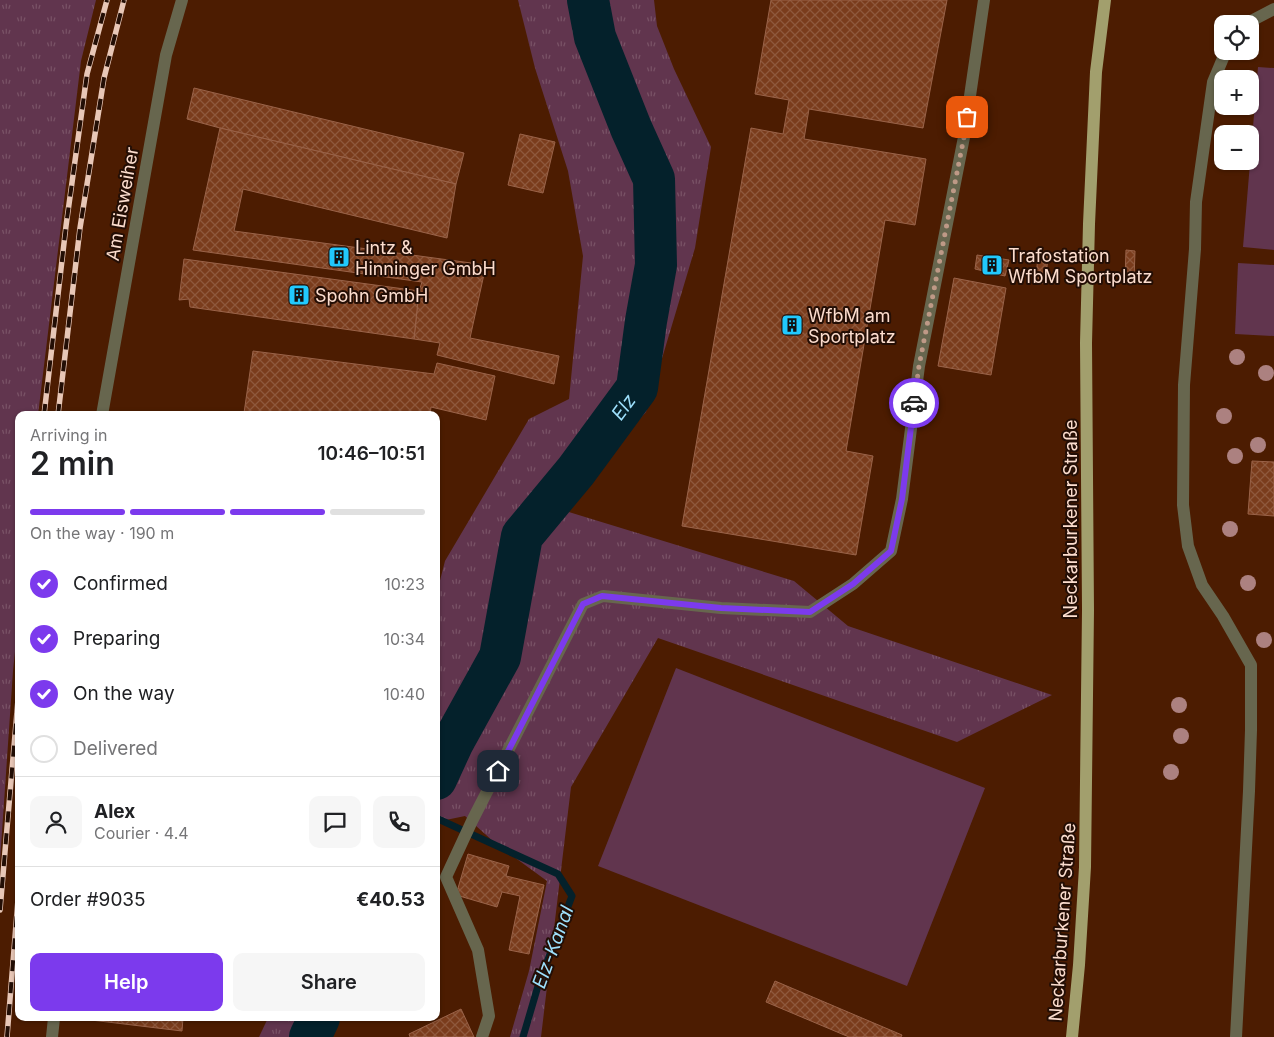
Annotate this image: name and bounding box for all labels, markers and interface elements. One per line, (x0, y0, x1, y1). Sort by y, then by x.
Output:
map controls (1214, 15, 1259, 170)
button: locate (1214, 15, 1259, 60)
button: + (1214, 70, 1259, 115)
pin (946, 96, 988, 138)
icon: bag (953, 103, 981, 131)
button: − (1214, 125, 1259, 170)
street label: Am Eisweiher (102, 145, 142, 263)
place label: Lintz & Hinninger GmbH (355, 237, 496, 279)
building icon: Lintz & Hinninger GmbH (327, 245, 351, 269)
place label: Trafostation WfbM Sportplatz (1008, 245, 1152, 287)
building icon: Trafostation WfbM Sportplatz (980, 253, 1004, 277)
building icon: Spohn GmbH (287, 283, 311, 307)
place label: Spohn GmbH (315, 285, 428, 306)
place label: WfbM am Sportplatz (808, 305, 896, 347)
building icon: WfbM am Sportplatz (780, 313, 804, 337)
courier (889, 378, 939, 428)
water label: Elz (606, 389, 640, 424)
icon: car (900, 389, 928, 417)
street label: Neckarburkener Straße (1060, 420, 1081, 618)
text: Arriving in (30, 425, 107, 445)
text: 10:46–10:51 (317, 442, 425, 465)
text: 2 min (30, 444, 115, 483)
text: On the way · 190 m (30, 523, 174, 543)
icon: check (30, 570, 58, 598)
text: Confirmed (73, 572, 168, 595)
text: 10:23 (384, 574, 425, 594)
icon: check (30, 625, 58, 653)
text: Preparing (73, 627, 160, 650)
text: 10:34 (384, 629, 425, 649)
icon: check (30, 680, 58, 708)
text: On the way (73, 682, 175, 705)
text: 10:40 (383, 684, 425, 704)
text: Delivered (73, 737, 158, 760)
pin (477, 750, 519, 792)
icon: home (484, 757, 512, 785)
button: person (30, 796, 82, 848)
button: chat (309, 796, 361, 848)
button: phone (373, 796, 425, 848)
text: Alex (94, 800, 135, 823)
street label: Neckarburkener Straße (1045, 822, 1079, 1022)
text: Courier · 4.4 (94, 823, 189, 843)
text: Order #9035 (30, 888, 146, 911)
text: €40.53 (356, 888, 425, 911)
water label: Elz-Kanal (527, 902, 579, 992)
button: Help (30, 953, 223, 1011)
button: Share (233, 953, 425, 1011)

